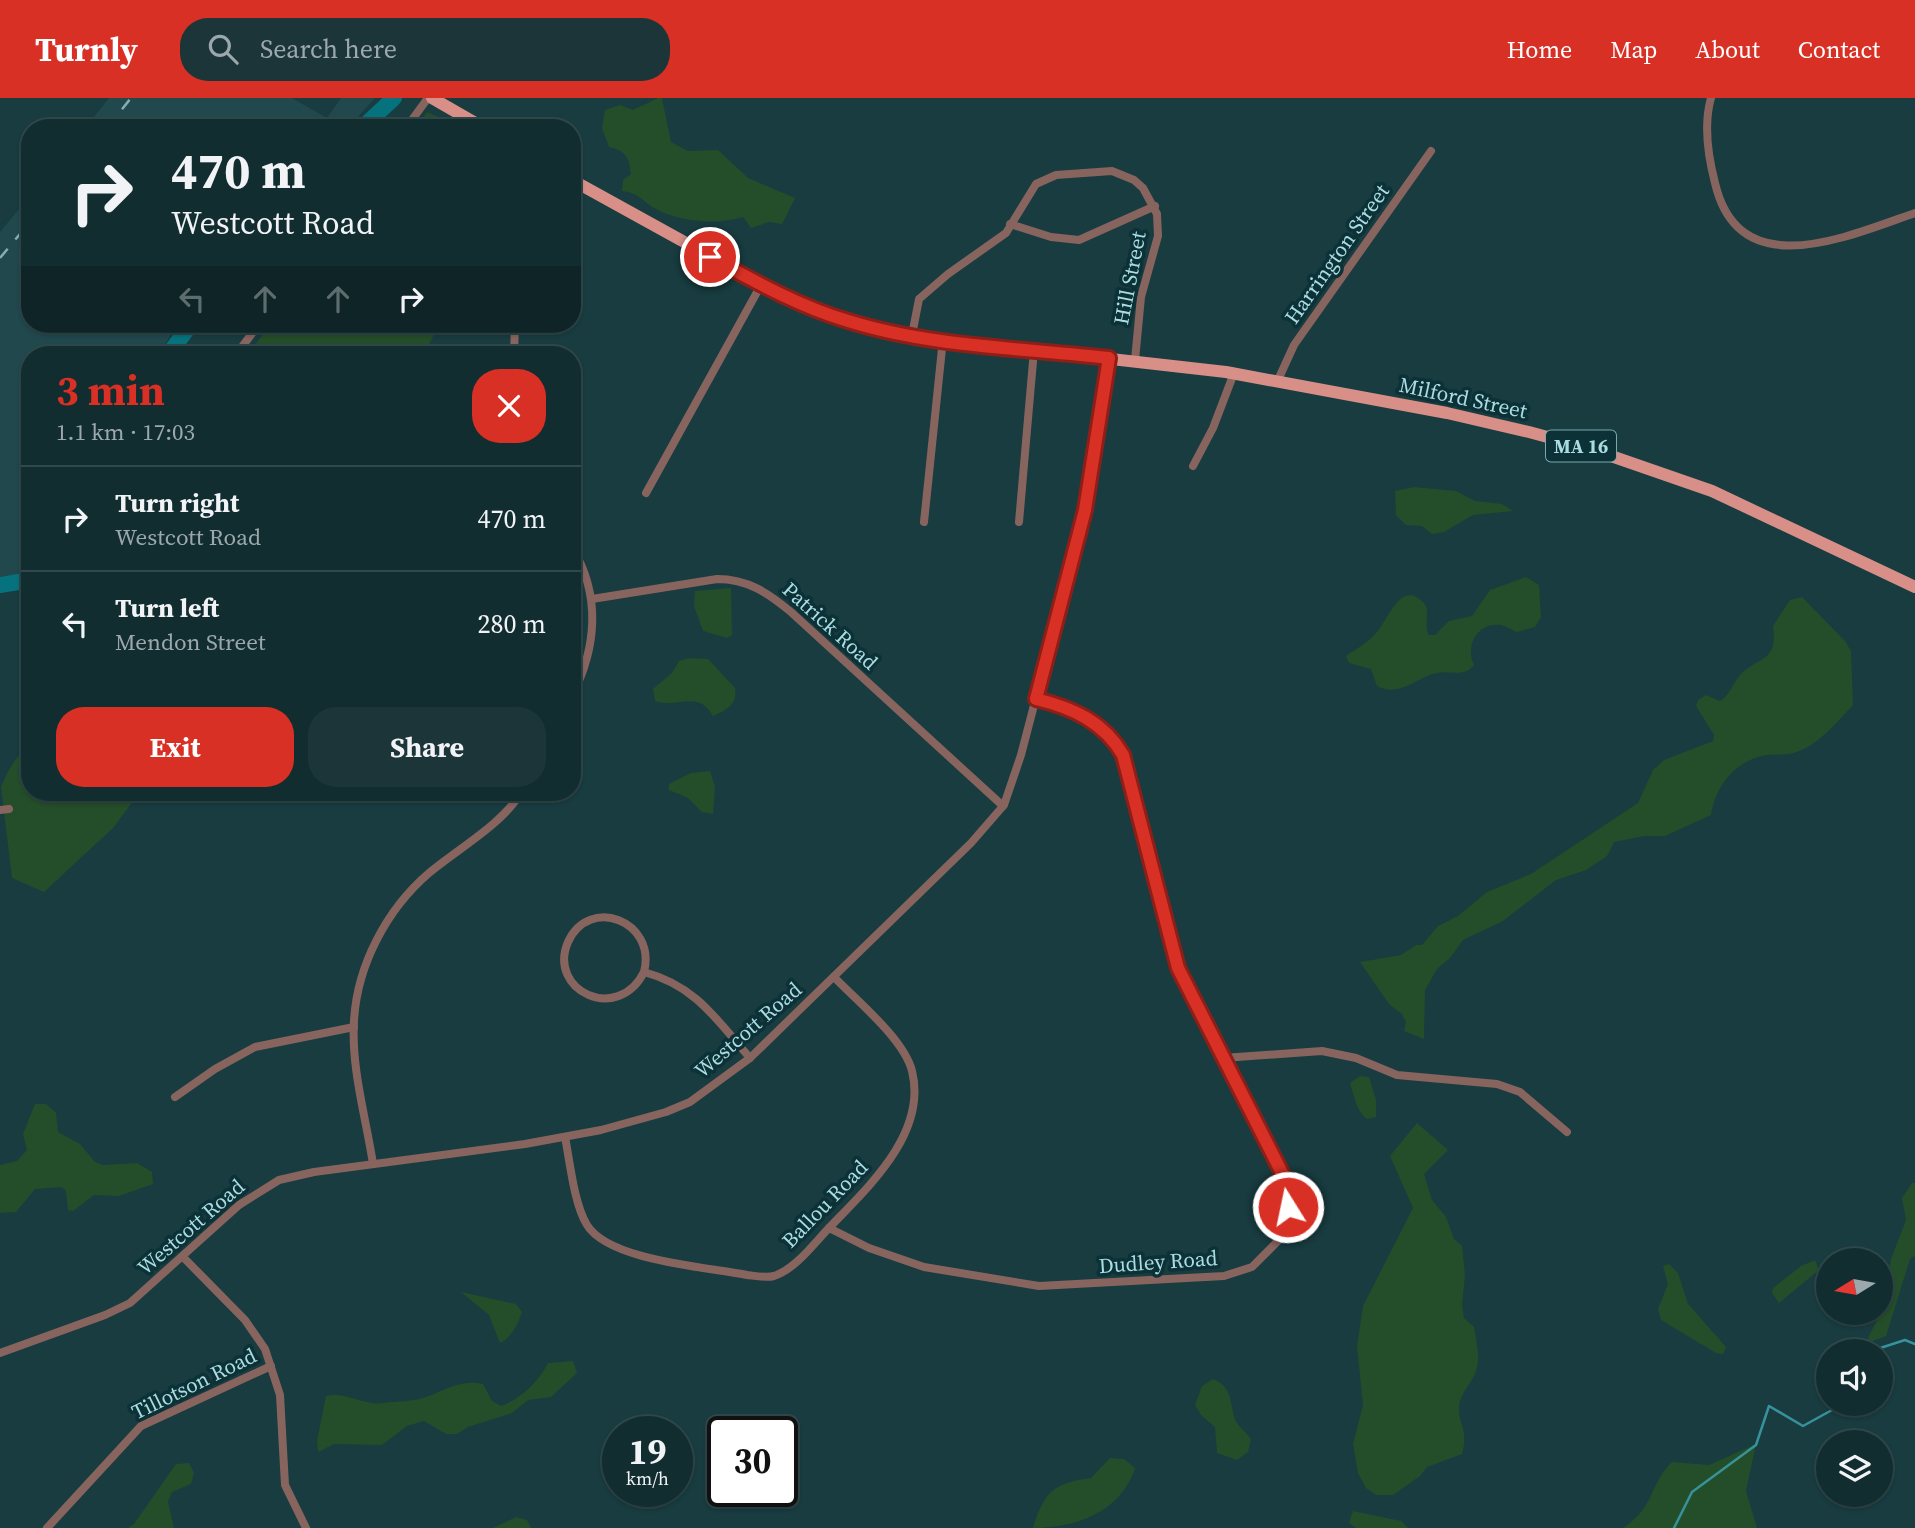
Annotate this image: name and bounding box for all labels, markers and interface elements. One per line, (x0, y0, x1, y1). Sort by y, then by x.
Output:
search box (180, 18, 670, 81)
text: Turnly (35, 27, 138, 72)
icon: search (204, 30, 242, 68)
text: Search here (260, 31, 397, 67)
text: Home (1507, 33, 1572, 66)
text: Map (1610, 33, 1657, 66)
text: About (1695, 33, 1760, 66)
text: Contact (1798, 33, 1880, 66)
text: 470 m (171, 137, 306, 204)
icon: right (56, 147, 147, 238)
street label: Harrington Street (1278, 178, 1396, 329)
text: Westcott Road (171, 201, 374, 245)
pin (680, 227, 740, 287)
street label: Hill Street (1106, 229, 1153, 327)
icon: arrive (691, 238, 729, 276)
icon: left (173, 280, 211, 318)
icon: ahead (246, 280, 284, 318)
icon: ahead (319, 280, 357, 318)
icon: right (392, 280, 430, 318)
text: 3 min (56, 361, 165, 419)
button: close (472, 369, 546, 443)
street label: Milford Street (1397, 370, 1530, 425)
text: 1.1 km · 17:03 (56, 416, 195, 448)
road number: MA 16 (1546, 430, 1616, 462)
text: Turn right (115, 485, 239, 521)
icon: right (56, 500, 94, 538)
text: 470 m (478, 501, 546, 537)
text: Westcott Road (115, 521, 261, 553)
street label: Patrick Road (776, 575, 884, 676)
text: Turn left (115, 590, 219, 626)
icon: left (56, 605, 94, 643)
text: 280 m (478, 606, 546, 642)
text: Mendon Street (115, 626, 265, 658)
button: Exit (56, 707, 294, 787)
button: Share (308, 707, 546, 787)
street label: Westcott Road (688, 975, 808, 1084)
street label: Ballou Road (775, 1153, 874, 1254)
position arrow (1251, 1170, 1325, 1244)
street label: Westcott Road (131, 1172, 251, 1281)
street label: Dudley Road (1098, 1243, 1218, 1280)
north arrow (1816, 1248, 1894, 1325)
map controls (1816, 1248, 1893, 1507)
button: sound (1816, 1339, 1893, 1416)
street label: Tillotson Road (127, 1341, 261, 1426)
speed limit sign: 30 (707, 1416, 798, 1507)
text: 19 (629, 1428, 666, 1476)
button: layers (1816, 1430, 1893, 1507)
text: km/h (626, 1466, 669, 1491)

